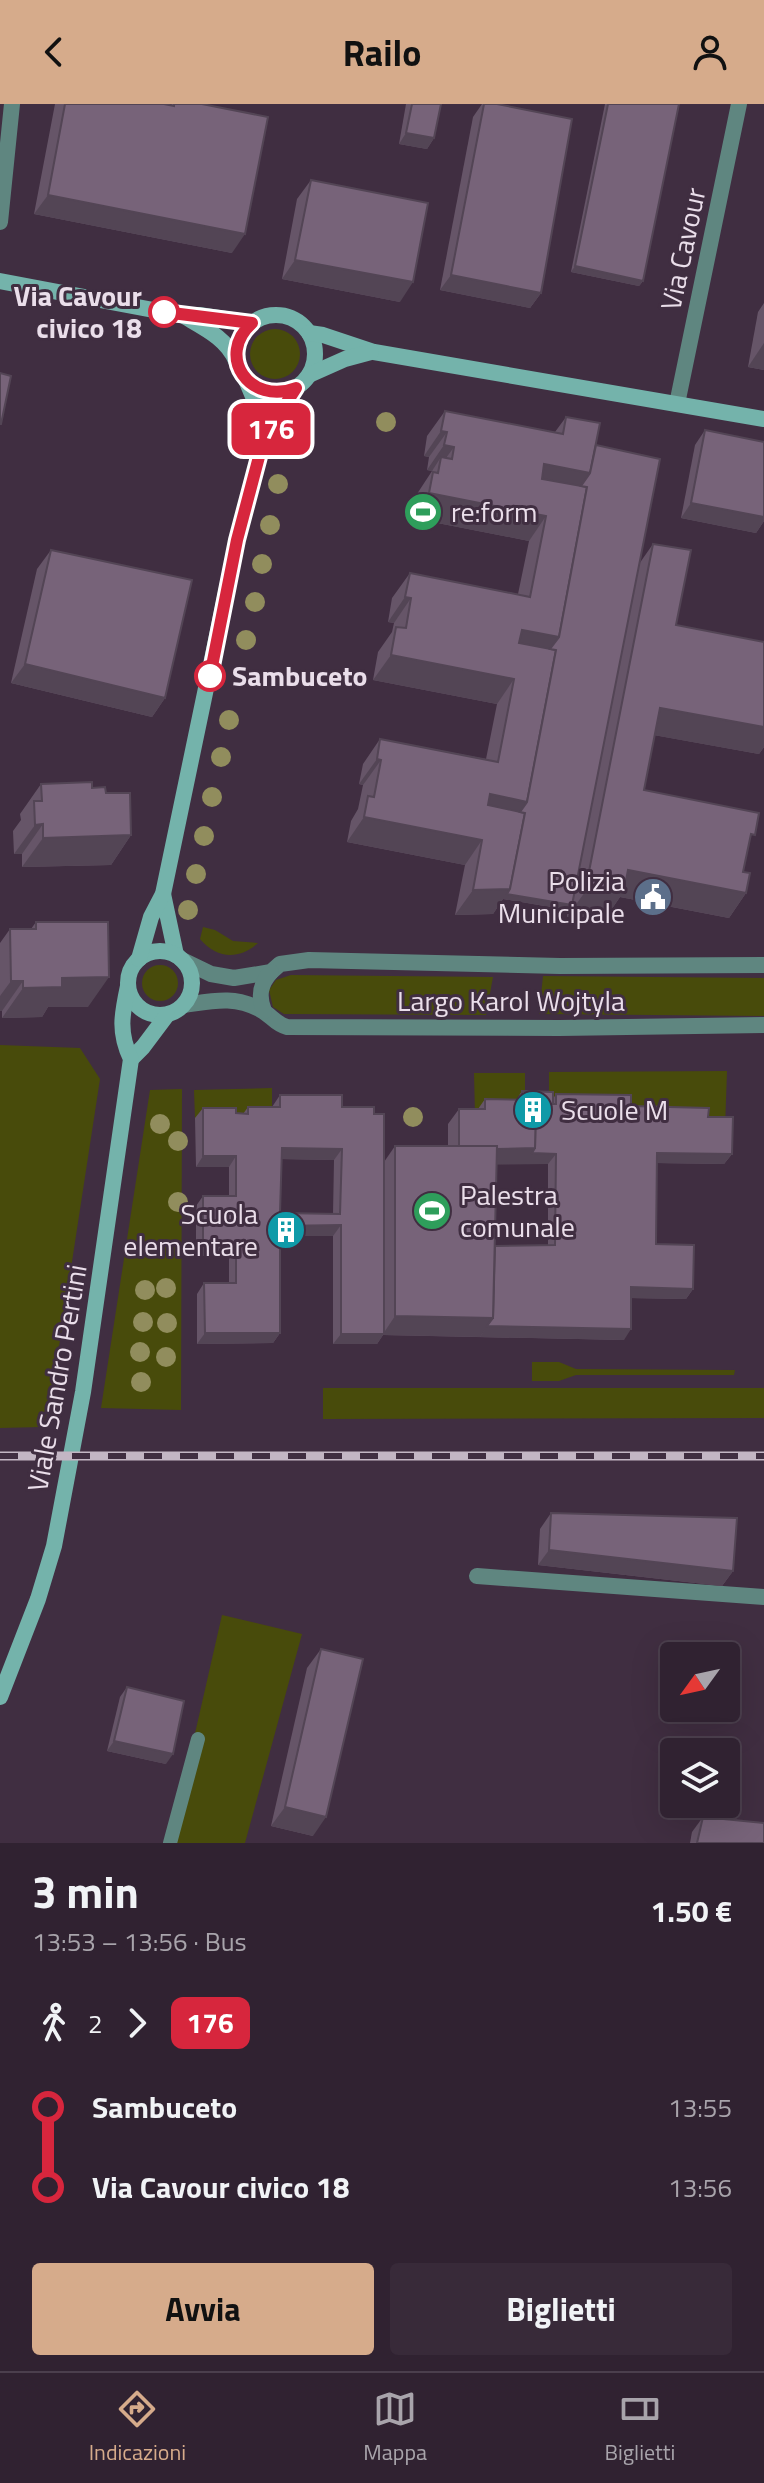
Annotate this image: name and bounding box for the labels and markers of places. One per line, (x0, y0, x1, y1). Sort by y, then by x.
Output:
place label: Via Cavour civico 18 (14, 274, 142, 349)
marker: Via Cavour civico 18 (149, 297, 179, 327)
place label: re:form (451, 490, 538, 533)
sports icon: re:form (402, 491, 444, 533)
place label: Sambuceto (232, 654, 368, 697)
marker: Sambuceto (195, 661, 225, 691)
place label: Polizia Municipale (498, 859, 625, 934)
public building icon: Polizia Municipale (632, 876, 674, 918)
place label: Scuole M (561, 1088, 668, 1131)
building icon: Scuole M (512, 1089, 554, 1131)
place label: Palestra comunale (460, 1173, 575, 1248)
sports icon: Palestra comunale (411, 1190, 453, 1232)
place label: Scuola elementare (123, 1192, 258, 1267)
building icon: Scuola elementare (265, 1209, 307, 1251)

